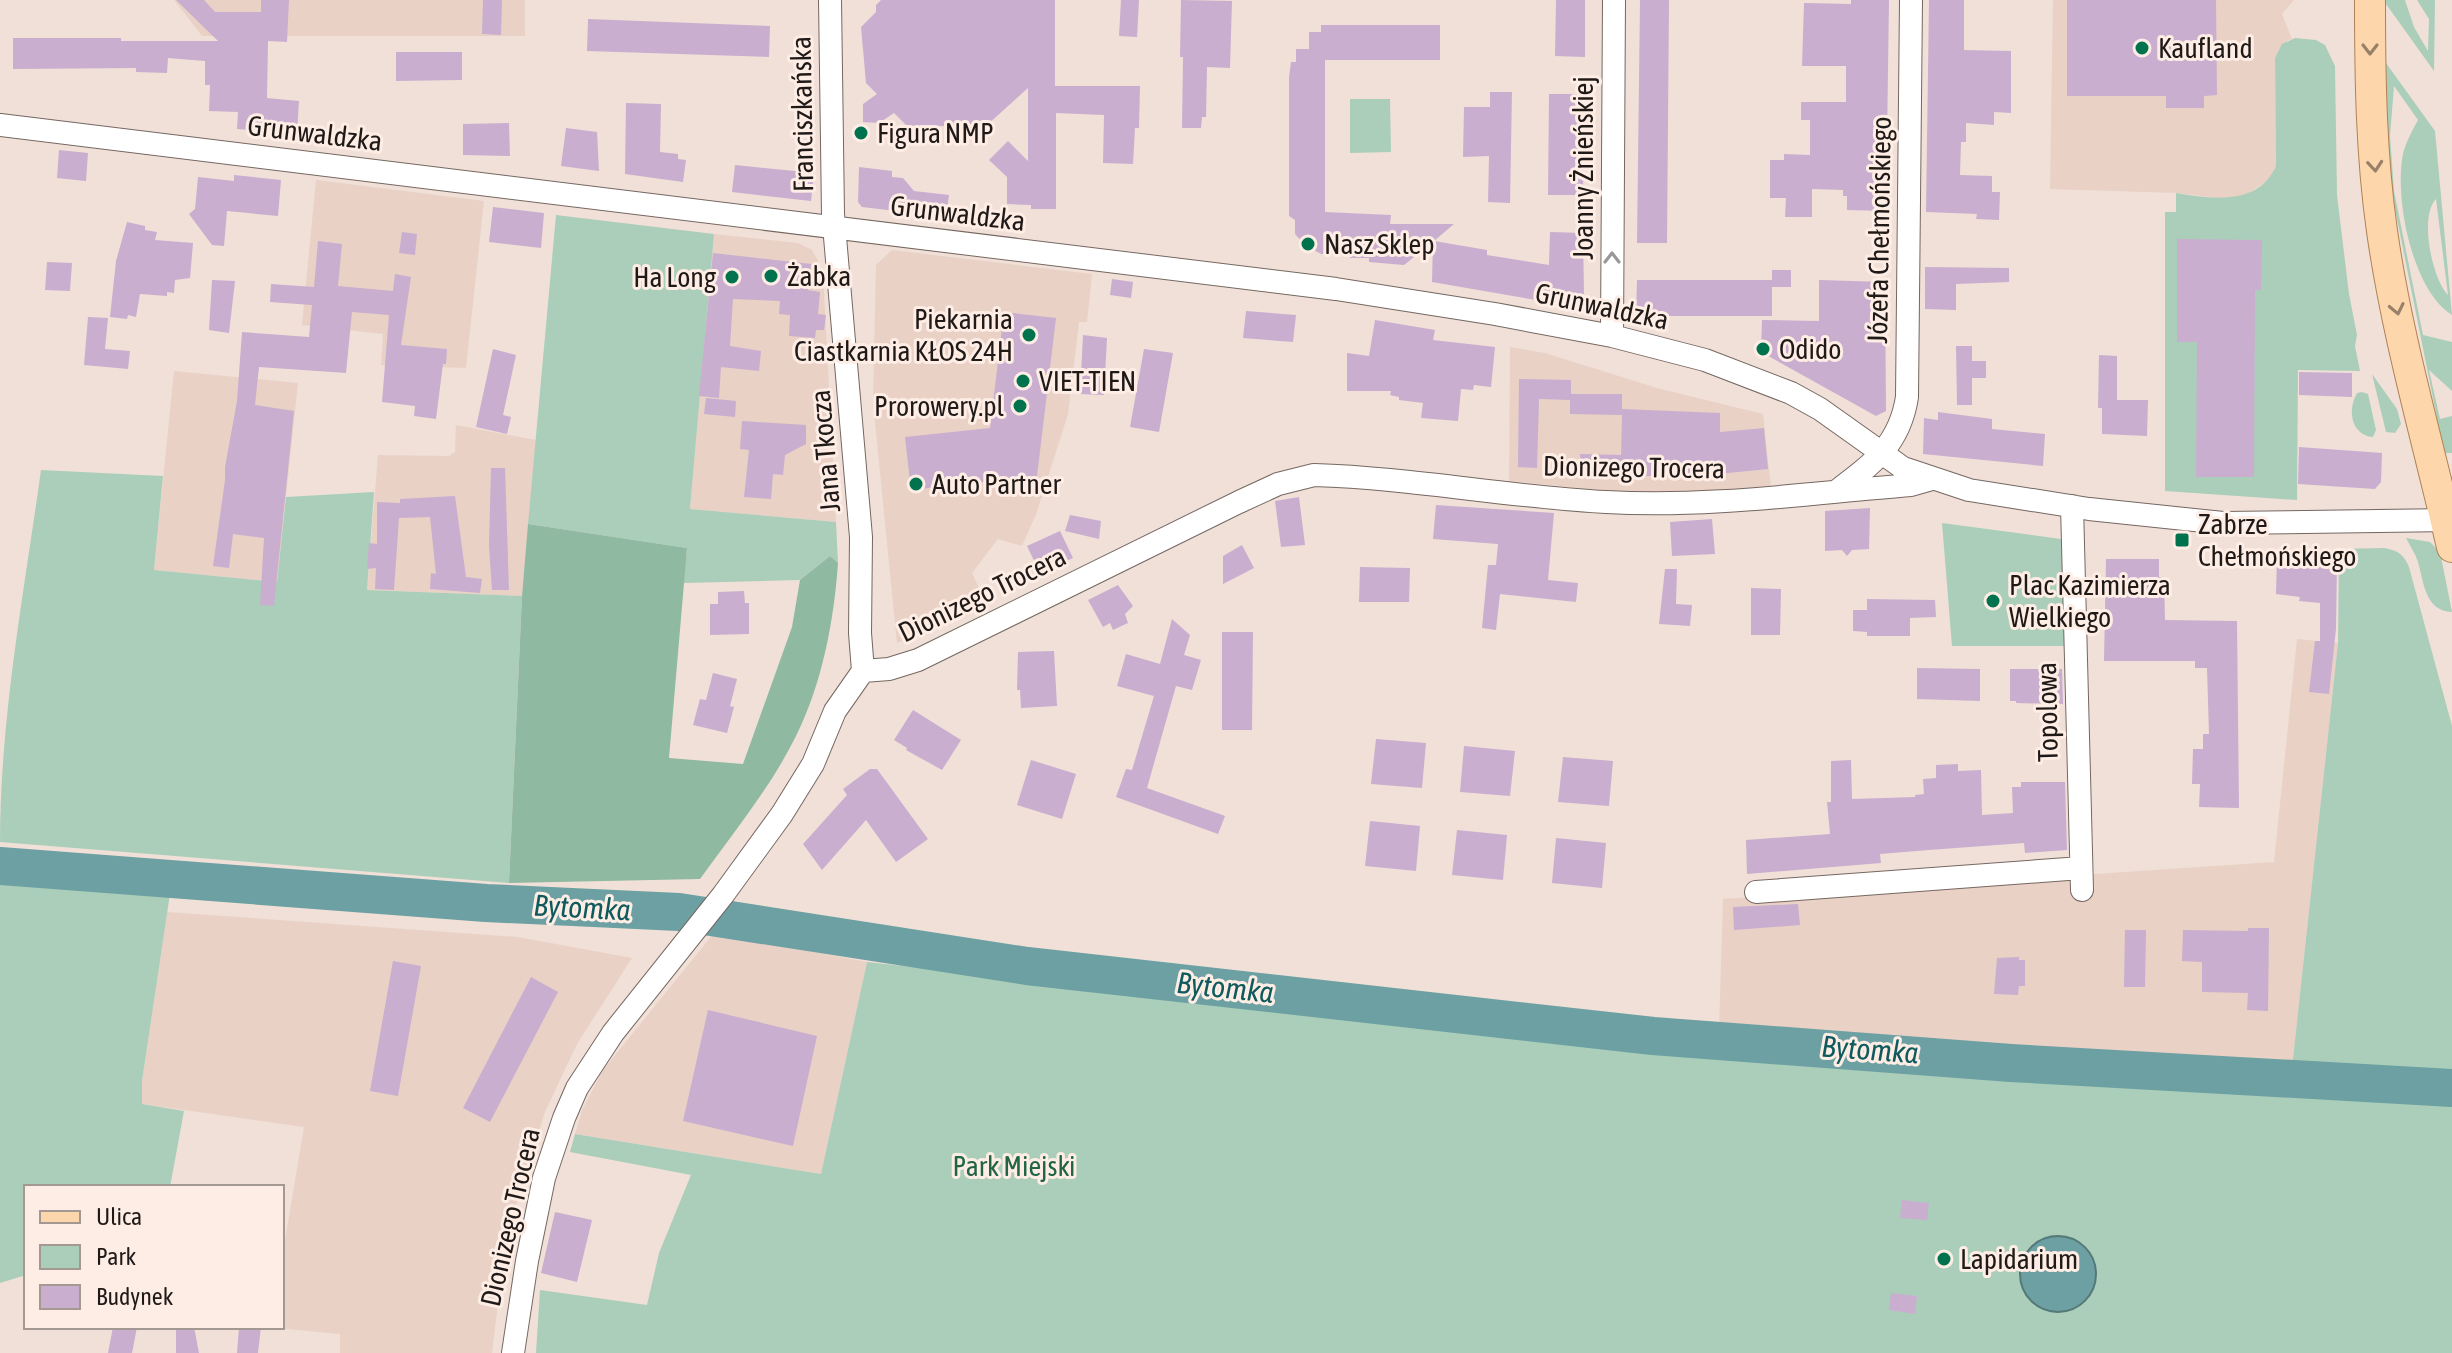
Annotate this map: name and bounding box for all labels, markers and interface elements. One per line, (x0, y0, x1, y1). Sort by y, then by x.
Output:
place label: Kaufland (2158, 32, 2253, 64)
street label: Franciszkańska (785, 36, 819, 192)
marker: Kaufland (2133, 39, 2151, 57)
one-way arrow (2361, 43, 2379, 56)
street label: Joanny Żnieńskiej (1567, 76, 1599, 260)
street label: Grunwaldzka (246, 109, 384, 157)
street label: Józefa Chełmońskiego (1861, 116, 1897, 344)
place label: Figura NMP (877, 117, 994, 149)
marker: Figura NMP (852, 124, 870, 142)
one-way arrow (2366, 160, 2383, 173)
street label: Grunwaldzka (889, 189, 1027, 237)
place label: Nasz Sklep (1324, 228, 1435, 260)
marker: Nasz Sklep (1299, 235, 1317, 253)
one-way arrow (1603, 251, 1621, 264)
place label: Żabka (787, 260, 851, 292)
place label: Ha Long (633, 261, 716, 293)
marker: Żabka (762, 267, 780, 285)
marker: Ha Long (723, 268, 741, 286)
street label: Grunwaldzka (1532, 276, 1672, 336)
one-way arrow (2388, 302, 2405, 315)
place label: Piekarnia Ciastkarnia KŁOS 24H (794, 303, 1013, 367)
marker: Piekarnia Ciastkarnia KŁOS 24H (1020, 326, 1038, 344)
place label: Odido (1779, 333, 1842, 365)
marker: Odido (1754, 340, 1772, 358)
place label: VIET-TIEN (1039, 365, 1136, 397)
marker: VIET-TIEN (1014, 372, 1032, 390)
street label: Jana Tkocza (804, 389, 846, 513)
place label: Prorowery.pl (874, 390, 1005, 422)
marker: Prorowery.pl (1011, 397, 1029, 415)
street label: Dionizego Trocera (1543, 449, 1725, 485)
place label: Auto Partner (932, 468, 1062, 500)
marker: Auto Partner (907, 475, 925, 493)
place label: Zabrze Chełmońskiego (2198, 508, 2356, 572)
marker: Zabrze Chełmońskiego (2173, 531, 2191, 549)
street label: Dionizego Trocera (893, 540, 1071, 648)
place label: Plac Kazimierza Wielkiego (2009, 569, 2171, 633)
marker: Plac Kazimierza Wielkiego (1984, 592, 2002, 610)
street label: Topolowa (2030, 662, 2064, 762)
water label: Bytomka (533, 887, 632, 927)
water label: Bytomka (1175, 965, 1275, 1009)
water label: Bytomka (1820, 1029, 1920, 1069)
street label: Dionizego Trocera (474, 1125, 546, 1309)
park label: Park Miejski (953, 1150, 1075, 1182)
legend (24, 1185, 284, 1329)
text: Ulica (96, 1203, 142, 1230)
text: Park (96, 1243, 137, 1270)
place label: Lapidarium (1960, 1243, 2078, 1275)
marker: Lapidarium (1935, 1250, 1953, 1268)
text: Budynek (96, 1283, 174, 1310)

